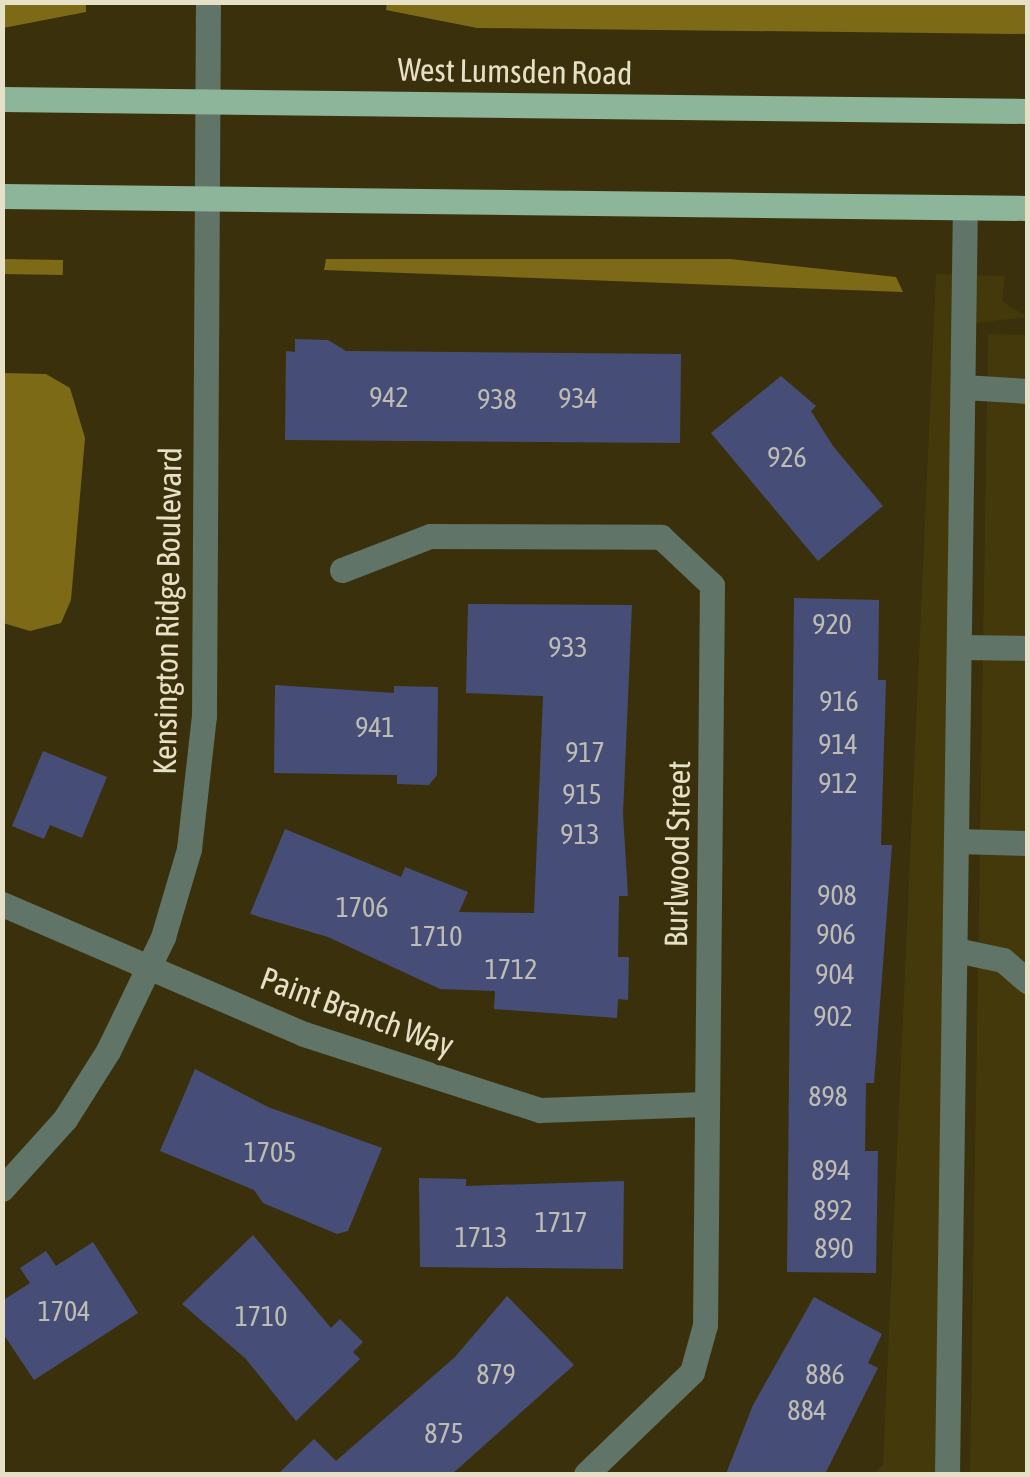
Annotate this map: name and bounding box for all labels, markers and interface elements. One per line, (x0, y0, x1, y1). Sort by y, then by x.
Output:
street label: West Lumsden Road (397, 51, 633, 93)
house number: 942 (369, 380, 409, 414)
house number: 934 (558, 381, 598, 415)
house number: 938 (477, 382, 517, 416)
house number: 926 (767, 440, 807, 474)
street label: Kensington Ridge Boulevard (146, 447, 190, 775)
house number: 920 (812, 607, 852, 641)
house number: 933 (548, 630, 588, 664)
house number: 916 (819, 684, 859, 718)
house number: 941 (355, 710, 395, 744)
house number: 914 (818, 727, 858, 761)
house number: 917 (565, 735, 605, 769)
street label: Burlwood Street (657, 760, 699, 948)
house number: 912 (818, 766, 858, 800)
house number: 915 (562, 777, 602, 811)
house number: 913 (560, 817, 600, 851)
house number: 908 (817, 878, 857, 912)
house number: 1706 (336, 890, 388, 924)
house number: 906 (816, 917, 856, 951)
house number: 1710 (410, 919, 462, 953)
house number: 1712 (485, 952, 537, 986)
house number: 904 (815, 957, 855, 991)
street label: Paint Branch Way (255, 959, 459, 1065)
house number: 902 (813, 999, 853, 1033)
house number: 898 (808, 1079, 848, 1113)
house number: 1705 (244, 1135, 296, 1169)
house number: 894 (811, 1153, 851, 1187)
house number: 892 (813, 1193, 853, 1227)
house number: 1717 (535, 1205, 587, 1239)
house number: 1713 (455, 1220, 507, 1254)
house number: 890 (814, 1231, 854, 1265)
house number: 1704 (38, 1294, 90, 1328)
house number: 1710 (235, 1299, 287, 1333)
house number: 879 (476, 1357, 516, 1391)
house number: 886 (805, 1357, 845, 1391)
house number: 884 (787, 1393, 827, 1427)
house number: 875 (424, 1416, 464, 1450)

